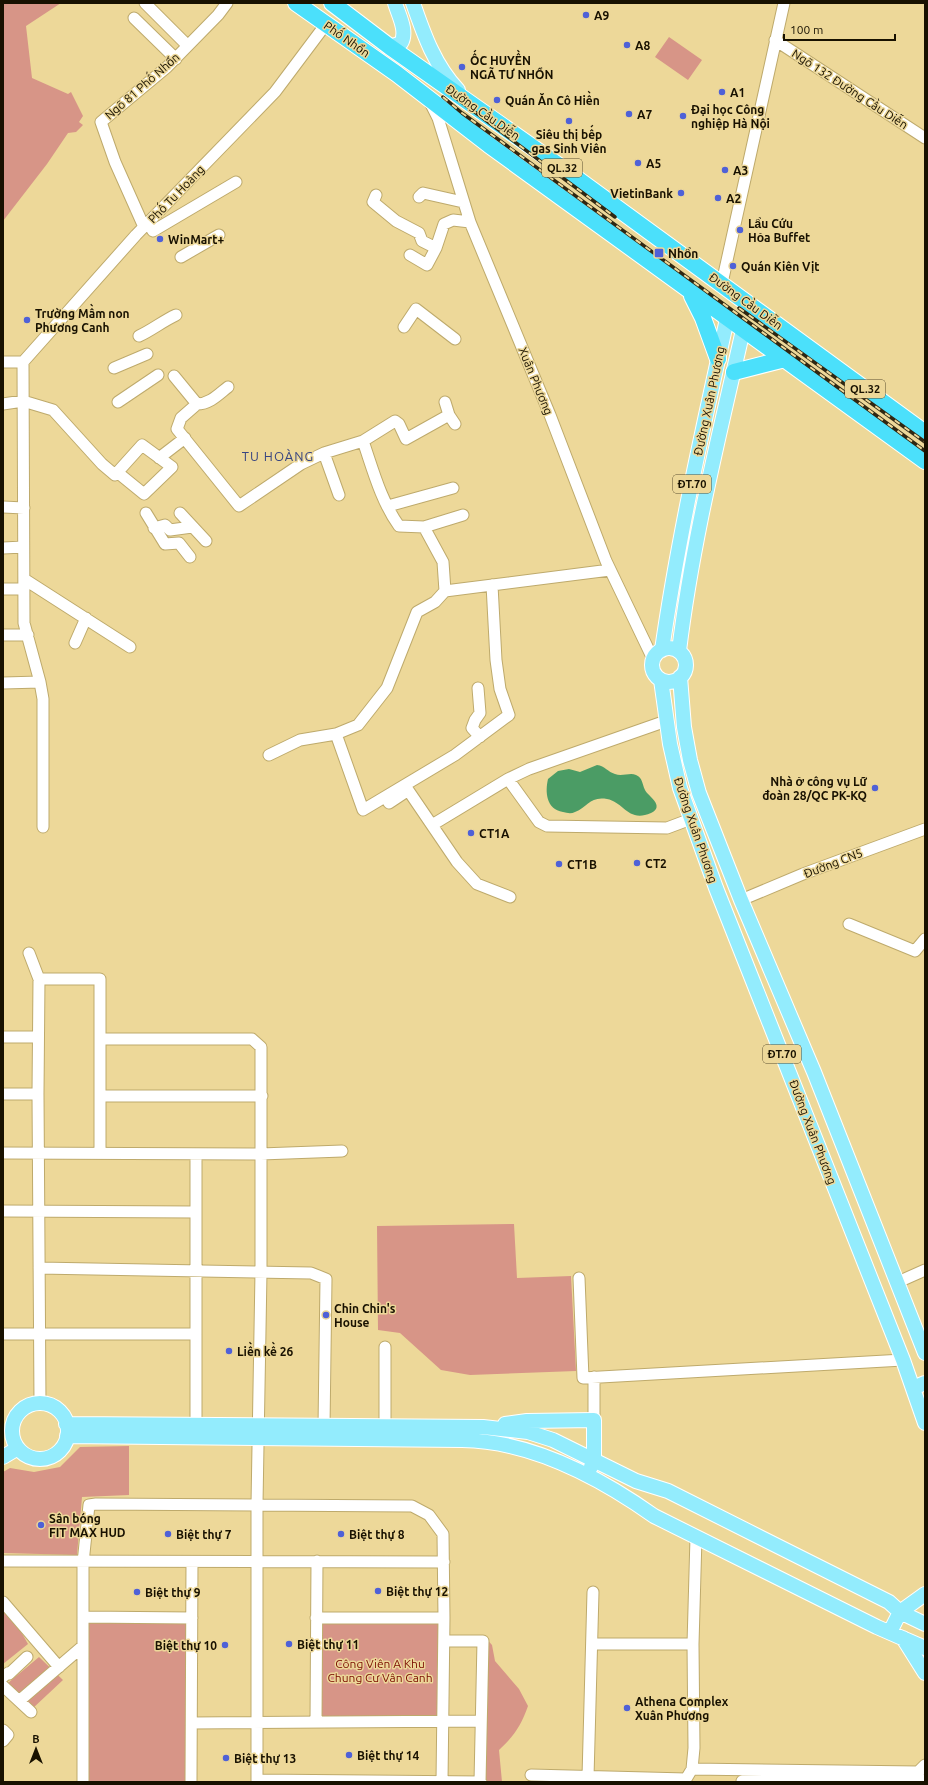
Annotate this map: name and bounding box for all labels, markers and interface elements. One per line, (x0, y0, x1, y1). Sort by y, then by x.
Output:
place label: A9 (594, 9, 609, 22)
marker: A9 (581, 10, 591, 20)
scale bar (784, 16, 895, 42)
street label: Phố Nhổn (322, 18, 373, 59)
text: 100 m (790, 23, 823, 36)
place label: A8 (635, 39, 650, 52)
marker: A8 (622, 40, 632, 50)
street label: Ngõ 132 Đường Cầu Diễn (790, 46, 911, 131)
street label: Ngõ 81 Phố Nhổn (102, 49, 182, 122)
place label: ỐC HUYỀN NGÃ TƯ NHỔN (470, 49, 553, 81)
marker: ỐC HUYỀN NGÃ TƯ NHỔN (457, 62, 467, 72)
street label: Đường Cầu Diễn (444, 81, 523, 142)
place label: A1 (730, 86, 745, 99)
marker: A1 (717, 87, 727, 97)
place label: Quán Ăn Cô Hiền (505, 90, 600, 107)
marker: Quán Ăn Cô Hiền (492, 95, 502, 105)
place label: Đại học Công nghiệp Hà Nội (691, 103, 770, 130)
place label: A7 (637, 108, 652, 121)
marker: A7 (624, 109, 634, 119)
marker: Đại học Công nghiệp Hà Nội (678, 111, 688, 121)
marker: Siêu thị bếp gas Sinh Viên (564, 116, 574, 126)
place label: Siêu thị bếp gas Sinh Viên (531, 124, 607, 155)
place label: A5 (646, 157, 661, 170)
marker: A5 (633, 158, 643, 168)
road number: QL.32 (542, 159, 582, 177)
street label: Phố Tu Hoàng (145, 162, 207, 226)
place label: A3 (733, 164, 748, 177)
marker: A3 (720, 165, 730, 175)
place label: VietinBank (610, 187, 673, 200)
marker: VietinBank (676, 188, 686, 198)
place label: A2 (726, 192, 741, 205)
marker: A2 (713, 193, 723, 203)
place label: Lẩu Cứu Hỏa Buffet (748, 217, 810, 244)
marker: Lẩu Cứu Hỏa Buffet (735, 225, 745, 235)
place label: WinMart+ (168, 233, 224, 246)
marker: WinMart+ (155, 234, 165, 244)
marker: Nhổn (653, 247, 665, 259)
place label: Nhổn (668, 247, 698, 260)
place label: Quán Kiên Vịt (741, 260, 819, 273)
marker: Quán Kiên Vịt (728, 261, 738, 271)
street label: Đường Cầu Diễn (707, 269, 786, 332)
place label: Trường Mầm non Phương Canh (35, 303, 130, 334)
marker: Trường Mầm non Phương Canh (22, 315, 32, 325)
street label: Xuân Phương (517, 345, 555, 417)
street label: Đường Xuân Phương (691, 345, 727, 457)
road number: QL.32 (845, 380, 885, 398)
district label: TU HOÀNG (242, 448, 314, 463)
road number: ĐT.70 (673, 475, 711, 493)
street label: Đường Xuân Phương (672, 775, 720, 885)
place label: Nhà ở công vụ Lữ đoàn 28/QC PK-KQ (762, 775, 868, 802)
marker: Nhà ở công vụ Lữ đoàn 28/QC PK-KQ (870, 783, 880, 793)
place label: CT1A (479, 827, 510, 840)
marker: CT1A (466, 828, 476, 838)
street label: Đường CN5 (802, 846, 864, 880)
place label: CT2 (645, 857, 667, 870)
place label: CT1B (567, 858, 597, 871)
marker: CT2 (632, 858, 642, 868)
marker: CT1B (554, 859, 564, 869)
road number: ĐT.70 (763, 1045, 801, 1063)
street label: Đường Xuân Phương (787, 1078, 839, 1186)
place label: Chin Chin's House (334, 1302, 396, 1329)
marker: Chin Chin's House (321, 1310, 331, 1320)
place label: Liền kề 26 (237, 1341, 294, 1358)
marker: Liền kề 26 (224, 1346, 234, 1356)
place label: Sân bóng FIT MAX HUD (49, 1512, 126, 1539)
marker: Sân bóng FIT MAX HUD (36, 1520, 46, 1530)
place label: Biệt thự 7 (176, 1528, 232, 1541)
place label: Biệt thự 8 (349, 1528, 405, 1541)
marker: Biệt thự 7 (163, 1529, 173, 1539)
marker: Biệt thự 8 (336, 1529, 346, 1539)
place label: Biệt thự 12 (386, 1585, 448, 1598)
place label: Biệt thự 9 (145, 1586, 201, 1599)
marker: Biệt thự 12 (373, 1586, 383, 1596)
marker: Biệt thự 9 (132, 1587, 142, 1597)
place label: Biệt thự 11 (297, 1638, 359, 1651)
place label: Biệt thự 10 (155, 1639, 217, 1652)
marker: Biệt thự 11 (284, 1639, 294, 1649)
marker: Biệt thự 10 (220, 1640, 230, 1650)
park label: Công Viên A Khu Chung Cư Vân Canh (327, 1657, 433, 1684)
place label: Athena Complex Xuân Phương (635, 1695, 729, 1722)
marker: Athena Complex Xuân Phương (622, 1703, 632, 1713)
north arrow (16, 1729, 56, 1769)
text: B (32, 1733, 40, 1745)
place label: Biệt thự 14 (357, 1749, 419, 1762)
marker: Biệt thự 14 (344, 1750, 354, 1760)
place label: Biệt thự 13 (234, 1752, 296, 1765)
marker: Biệt thự 13 (221, 1753, 231, 1763)

